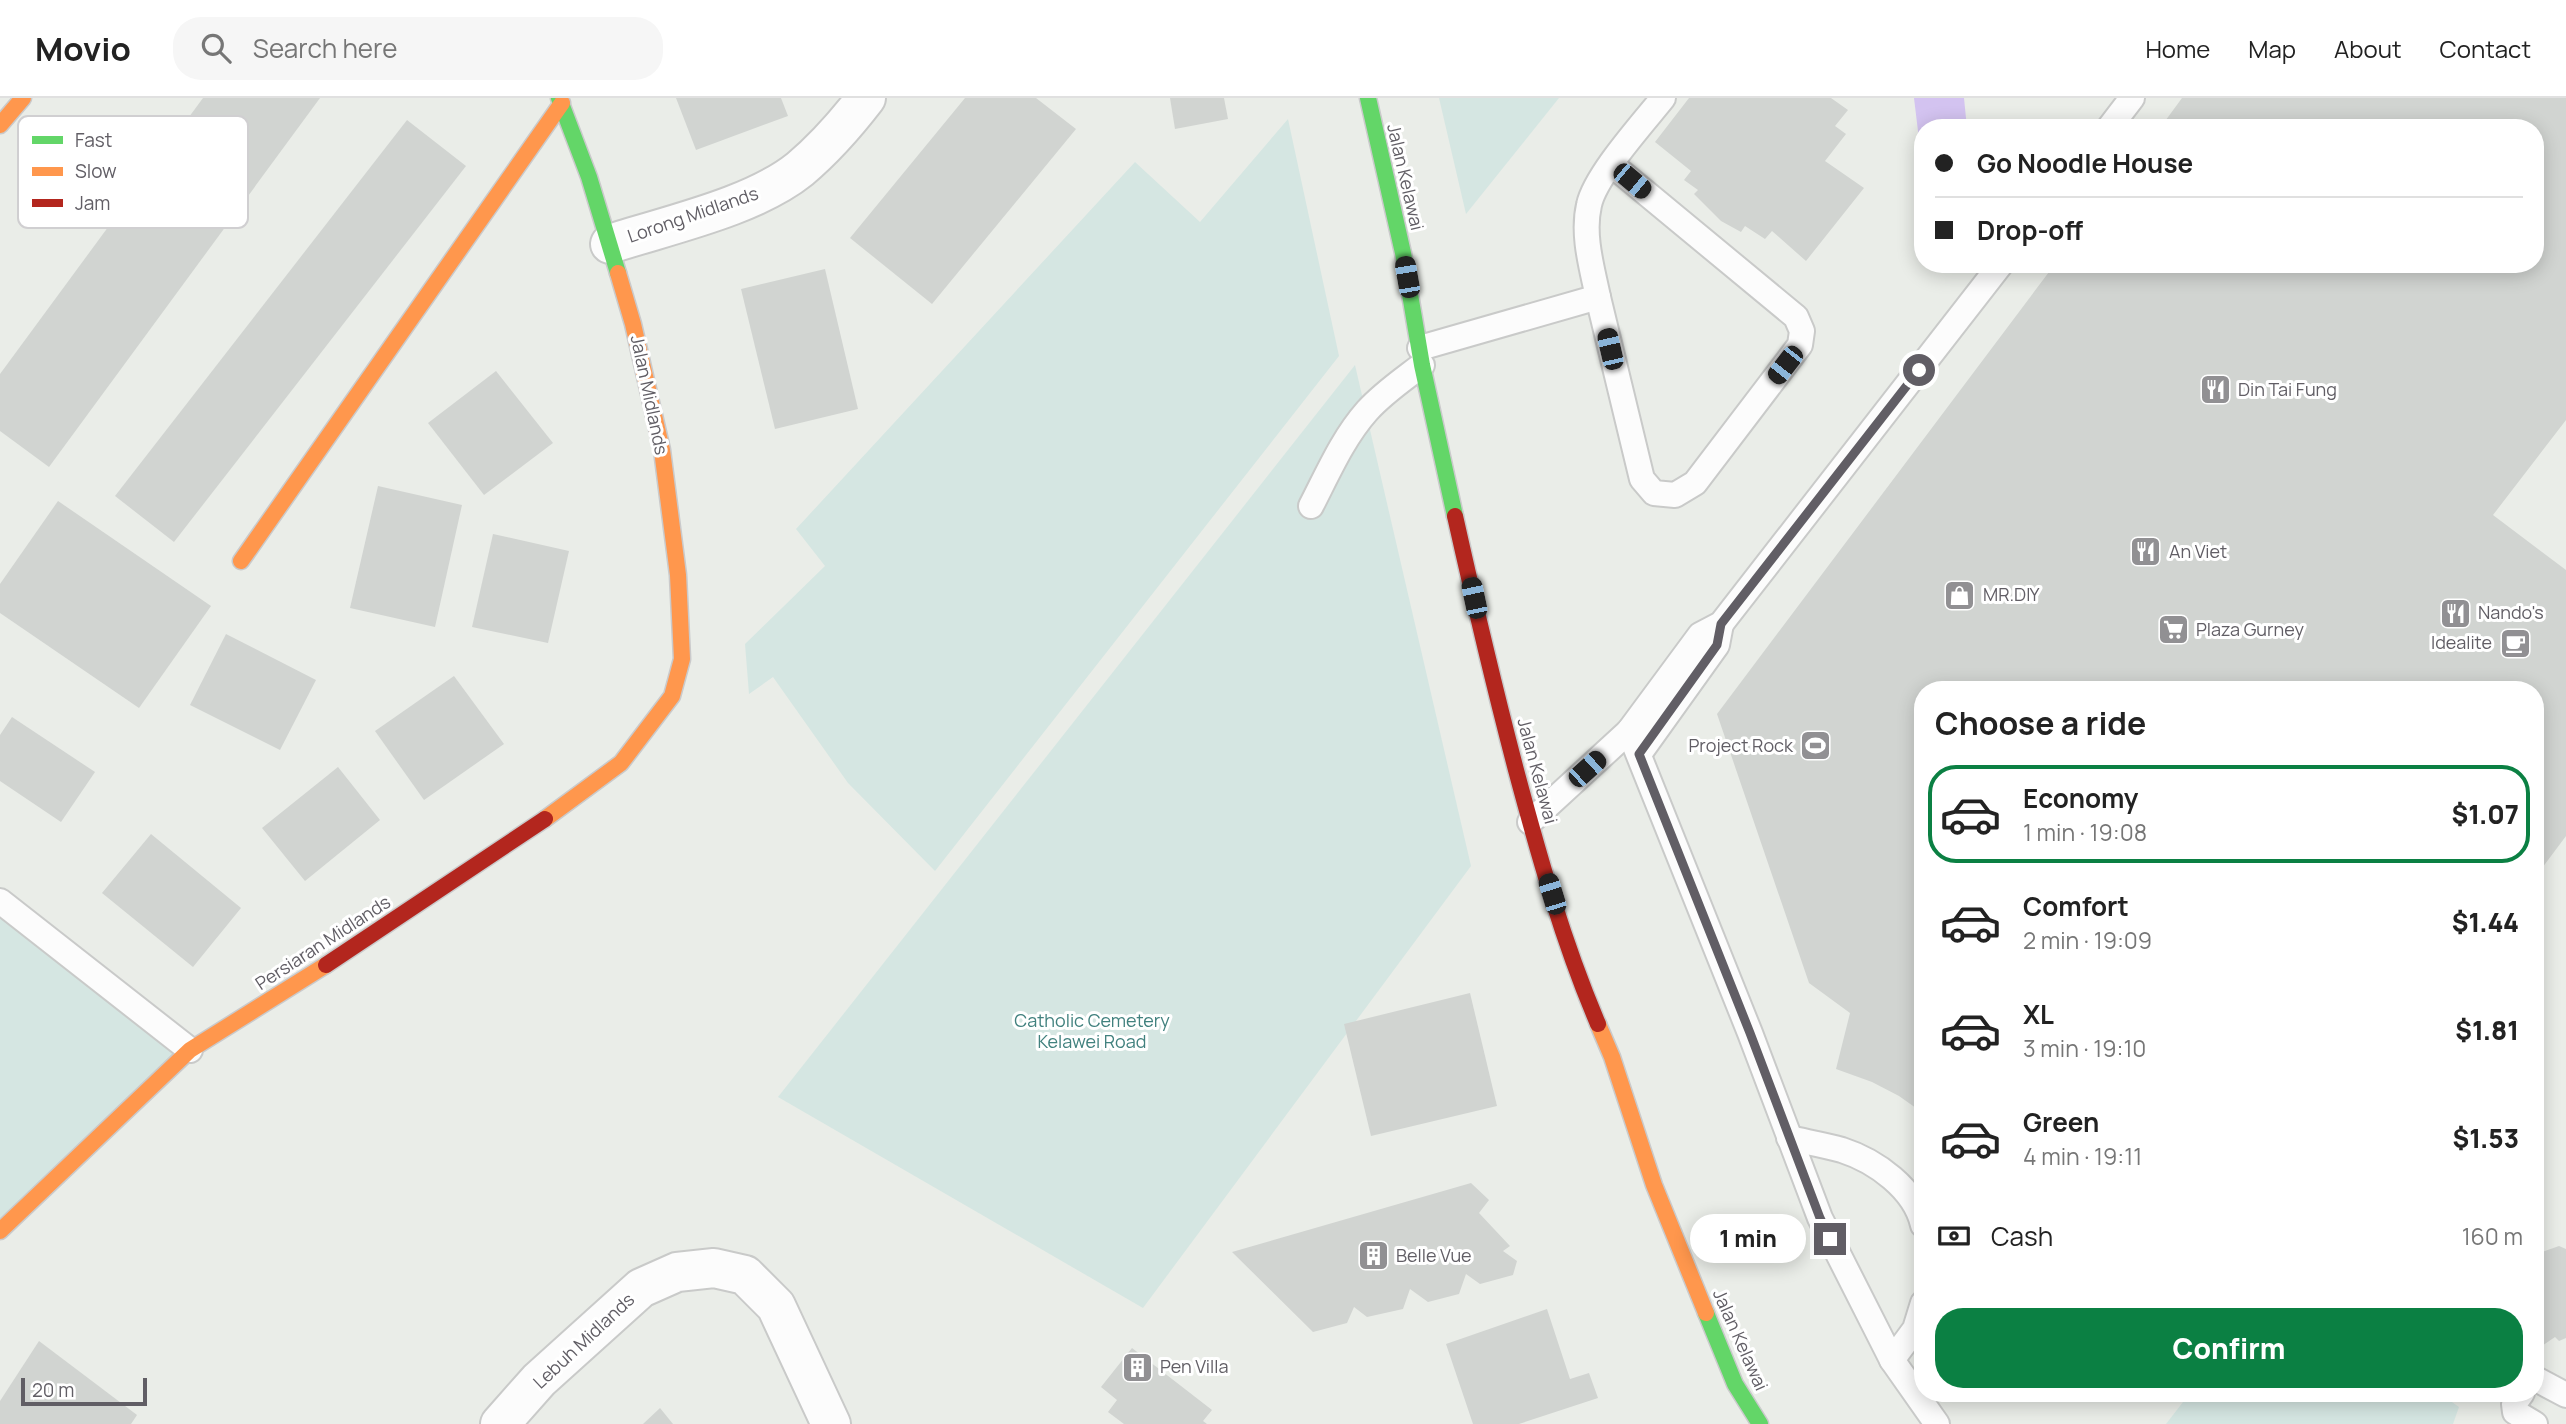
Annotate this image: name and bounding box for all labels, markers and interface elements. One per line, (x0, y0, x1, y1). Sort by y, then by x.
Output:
search box (173, 17, 663, 80)
text: Movio (35, 26, 131, 71)
icon: search (197, 29, 235, 67)
text: Search here (253, 30, 397, 66)
text: Home (2145, 32, 2210, 65)
text: Map (2248, 32, 2296, 65)
text: About (2334, 32, 2402, 65)
text: Contact (2440, 32, 2531, 65)
legend (18, 116, 248, 228)
street label: Jalan Kelawai (1382, 121, 1430, 232)
text: Fast (75, 127, 112, 153)
text: Go Noodle House (1977, 145, 2193, 181)
text: Slow (75, 158, 117, 184)
car (1610, 159, 1655, 203)
street label: Lorong Midlands (624, 180, 761, 248)
text: Jam (75, 190, 110, 216)
text: Drop-off (1977, 212, 2083, 248)
car (1394, 254, 1421, 300)
car (1596, 326, 1625, 372)
street label: Jalan Midlands (626, 333, 674, 457)
car (1764, 342, 1807, 388)
route start (1903, 354, 1935, 386)
restaurant icon: Din Tai Fung (2198, 373, 2232, 407)
place label: Din Tai Fung (2238, 377, 2337, 401)
restaurant icon: An Viet (2129, 535, 2163, 569)
place label: An Viet (2169, 539, 2227, 563)
car (1460, 575, 1489, 621)
shop icon: MR.DIY (1943, 578, 1977, 612)
place label: MR.DIY (1983, 582, 2041, 606)
restaurant icon: Nando's (2438, 596, 2472, 630)
place label: Nando's (2478, 600, 2544, 624)
supermarket icon: Plaza Gurney (2156, 613, 2190, 647)
place label: Plaza Gurney (2196, 617, 2305, 641)
cafe icon: Idealite (2498, 626, 2532, 660)
place label: Idealite (2431, 630, 2492, 654)
text: Choose a ride (1935, 701, 2146, 745)
street label: Jalan Kelawai (1512, 715, 1564, 826)
sports icon: Project Rock (1799, 729, 1833, 763)
place label: Project Rock (1688, 733, 1794, 757)
car (1565, 747, 1610, 791)
text: Economy (2023, 780, 2138, 816)
icon: car (1939, 783, 2002, 846)
text: $1.07 (2452, 796, 2519, 832)
text: 1 min · 19:08 (2023, 816, 2147, 848)
car (1536, 871, 1569, 917)
text: Comfort (2023, 888, 2129, 924)
street label: Persiaran Midlands (250, 889, 395, 995)
icon: car (1939, 891, 2002, 954)
text: $1.44 (2452, 904, 2519, 940)
text: 2 min · 19:09 (2023, 924, 2152, 956)
text: XL (2023, 996, 2054, 1032)
icon: car (1939, 999, 2002, 1062)
park label: Catholic Cemetery Kelawei Road (1014, 1008, 1170, 1053)
text: $1.81 (2455, 1012, 2519, 1048)
text: 3 min · 19:10 (2023, 1032, 2146, 1064)
text: Green (2023, 1104, 2099, 1140)
icon: car (1939, 1107, 2002, 1170)
text: $1.53 (2453, 1120, 2519, 1156)
text: 4 min · 19:11 (2023, 1140, 2142, 1172)
callout: 1 min (1690, 1214, 1806, 1264)
icon: cash (1935, 1217, 1973, 1255)
text: Cash (1991, 1218, 2053, 1254)
text: 160 m (2462, 1220, 2523, 1252)
text: 1 min (1719, 1222, 1777, 1254)
route end (1814, 1223, 1846, 1255)
building icon: Belle Vue (1356, 1239, 1390, 1273)
place label: Belle Vue (1396, 1243, 1472, 1267)
street label: Jalan Kelawai (1708, 1285, 1774, 1394)
street label: Lebuh Midlands (527, 1287, 639, 1393)
button: Confirm (1935, 1308, 2523, 1388)
building icon: Pen Villa (1120, 1350, 1154, 1384)
place label: Pen Villa (1160, 1354, 1228, 1378)
scale bar (21, 1375, 147, 1407)
text: 20 m (32, 1377, 74, 1403)

